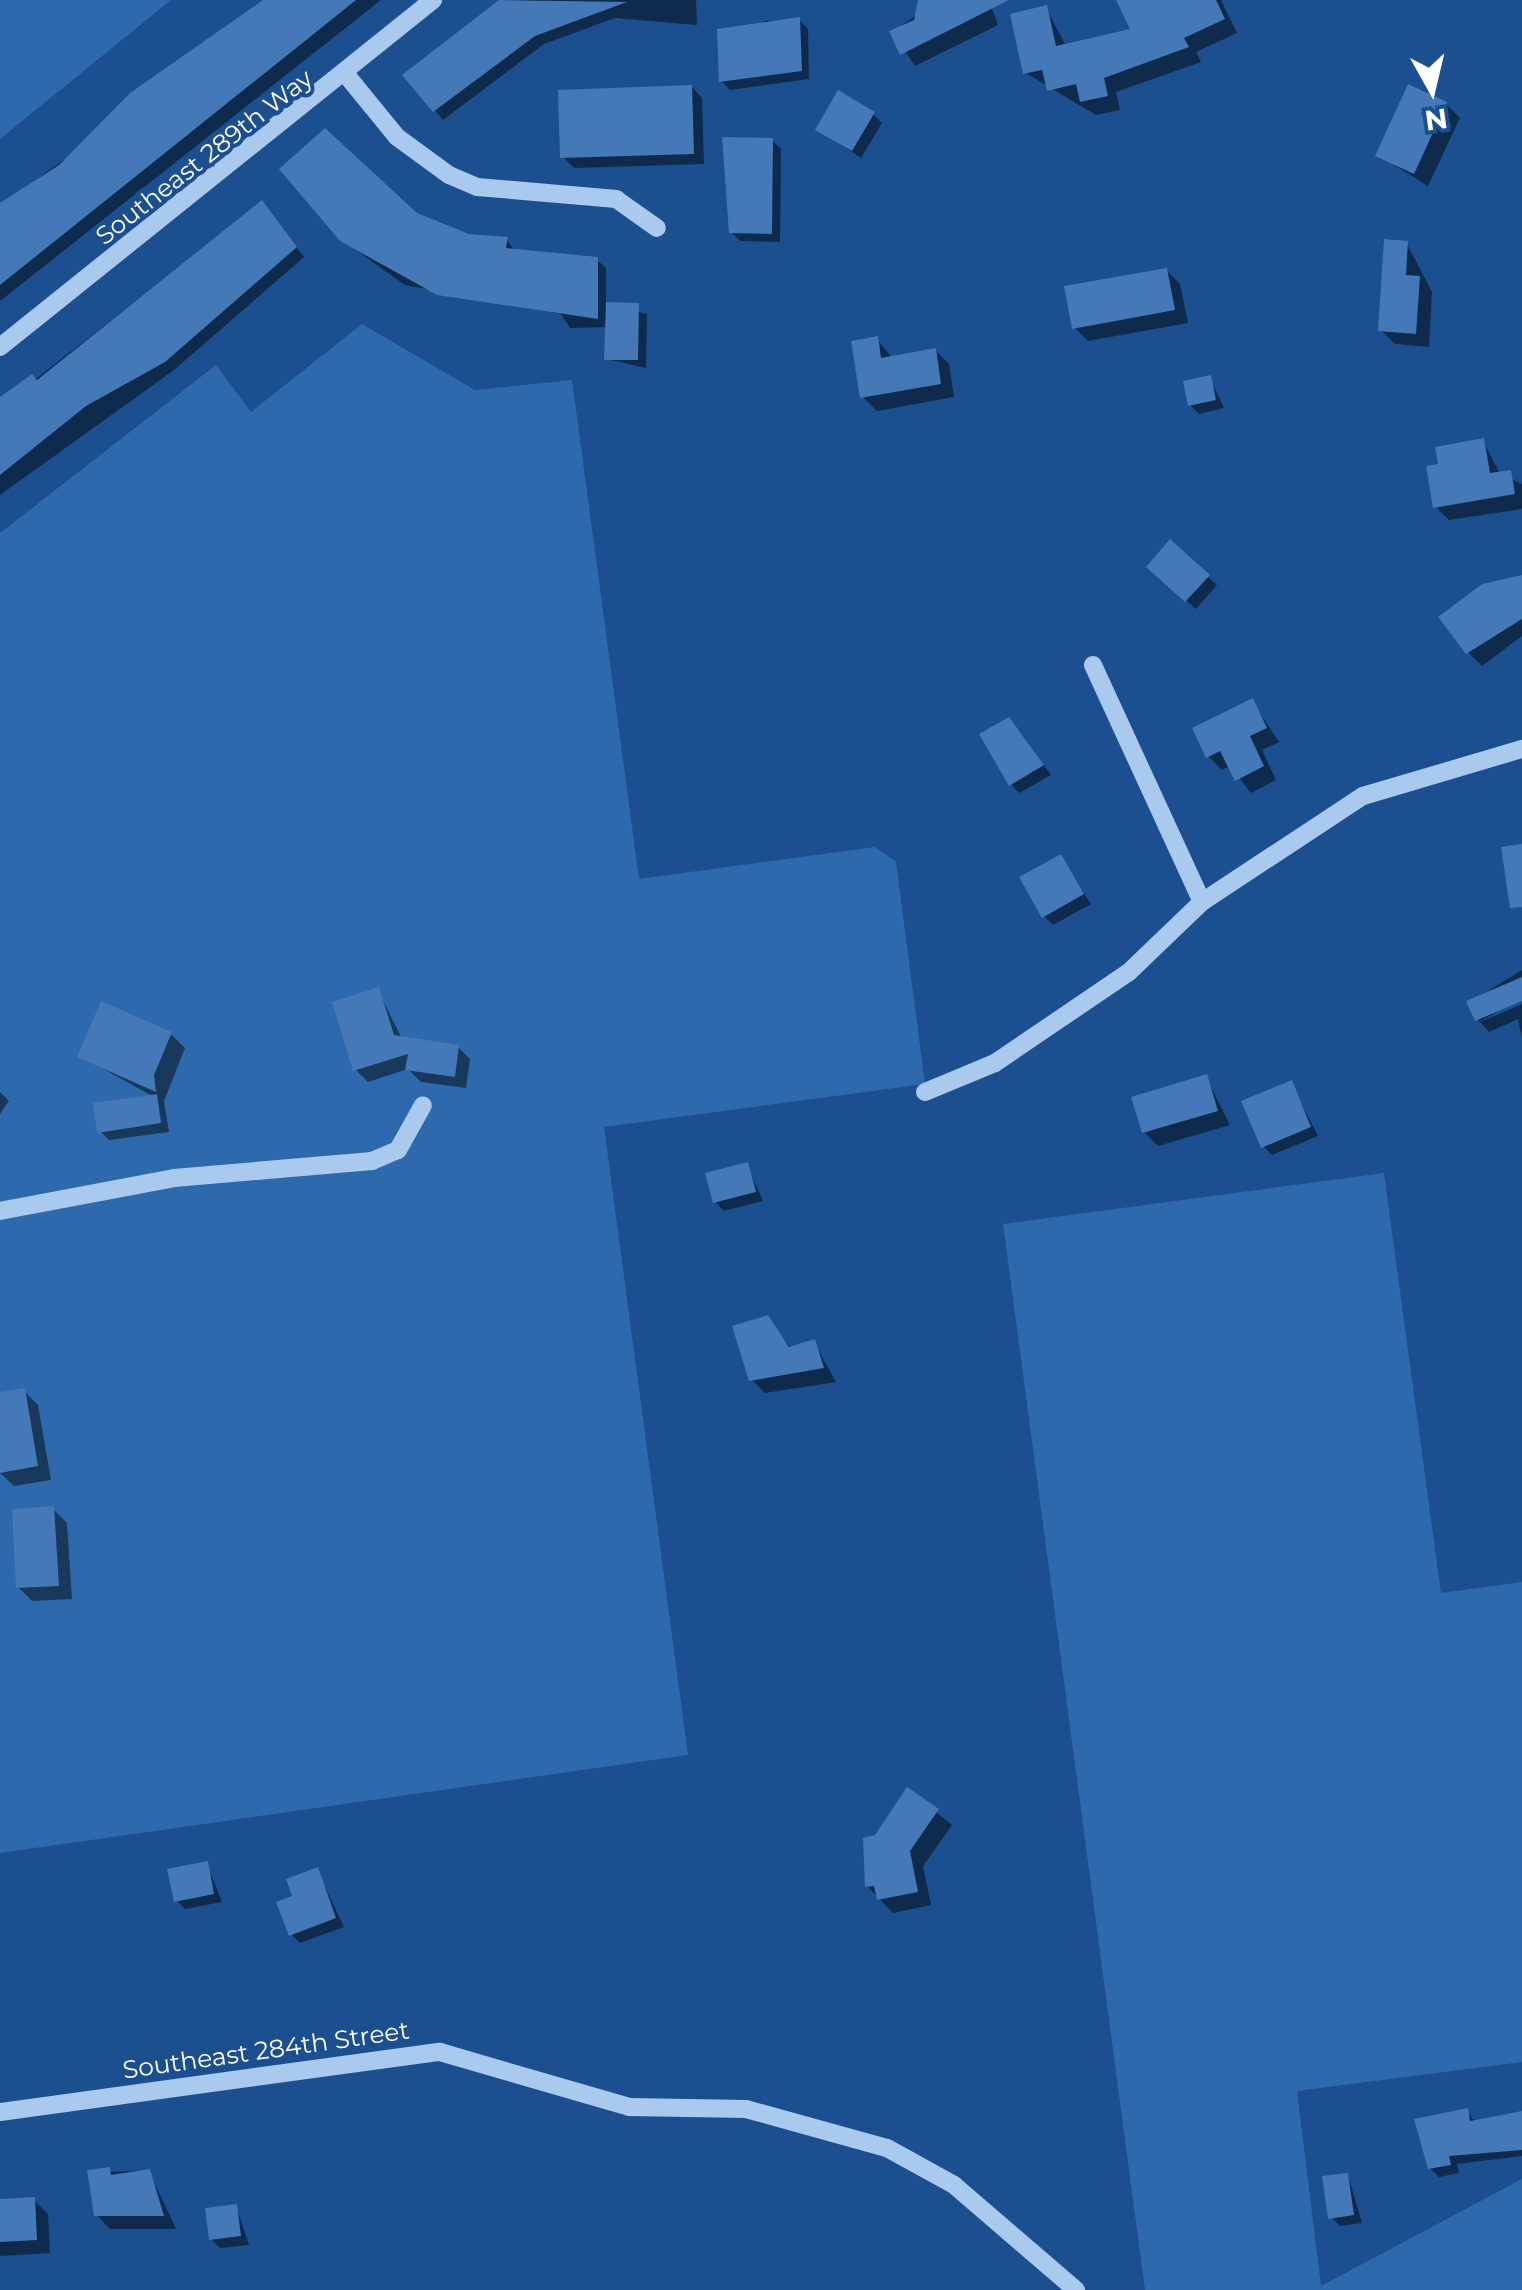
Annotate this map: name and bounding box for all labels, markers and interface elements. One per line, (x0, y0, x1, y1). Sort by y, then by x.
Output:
north arrow (1382, 40, 1482, 140)
street label: Southeast 289th Way (90, 63, 318, 251)
text: N (1423, 101, 1450, 138)
street label: Southeast 284th Street (121, 2015, 411, 2085)

